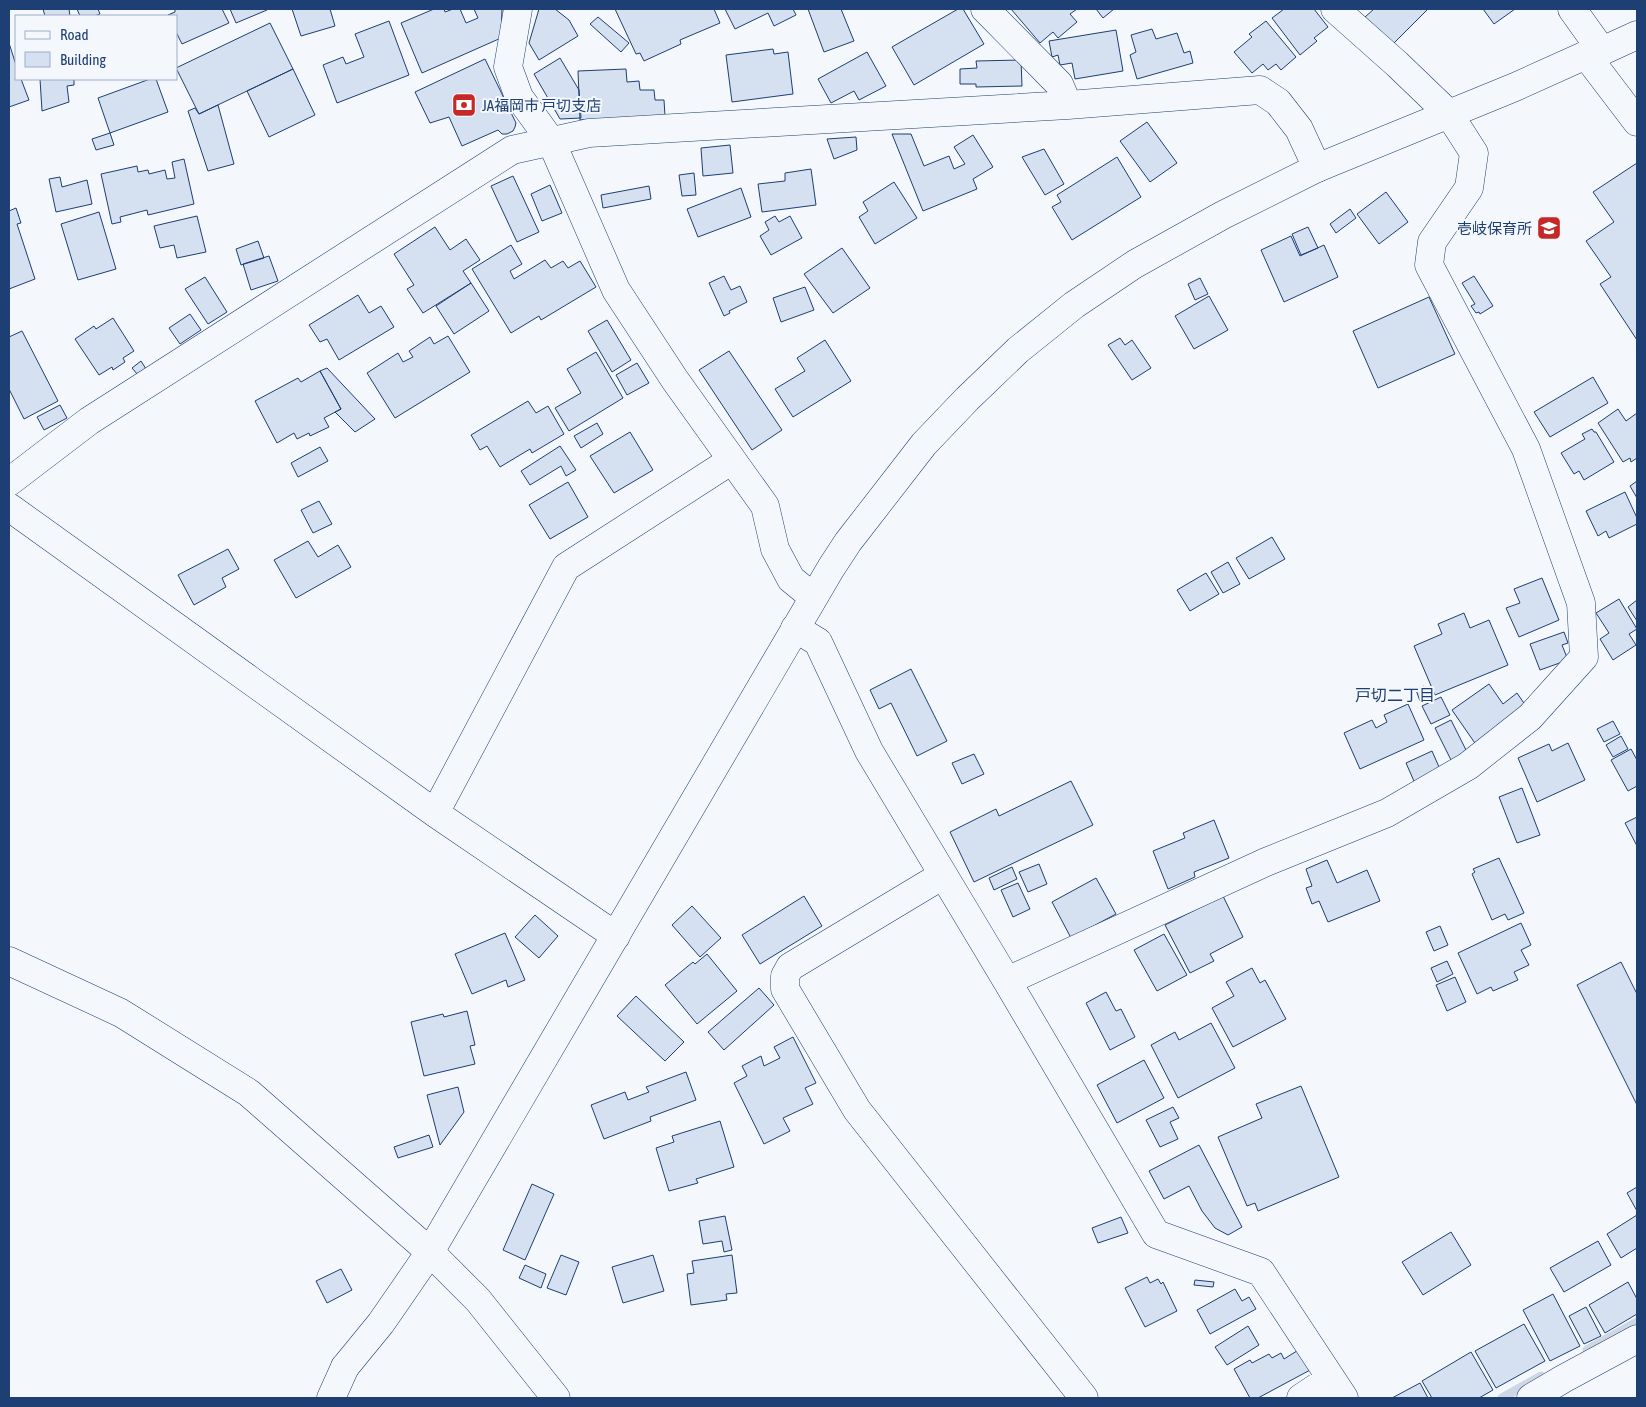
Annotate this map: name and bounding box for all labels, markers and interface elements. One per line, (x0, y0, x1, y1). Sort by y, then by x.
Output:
legend (15, 15, 178, 80)
text: Road (60, 26, 89, 43)
text: Building (60, 51, 106, 68)
bank icon: JA福岡市 戸切支店 (451, 92, 477, 118)
place label: JA福岡市 戸切支店 (482, 97, 601, 114)
school or university icon: 壱岐保育所 (1536, 215, 1562, 241)
place label: 壱岐保育所 (1457, 220, 1532, 237)
district label: 戸切二丁目 (1355, 686, 1435, 704)

